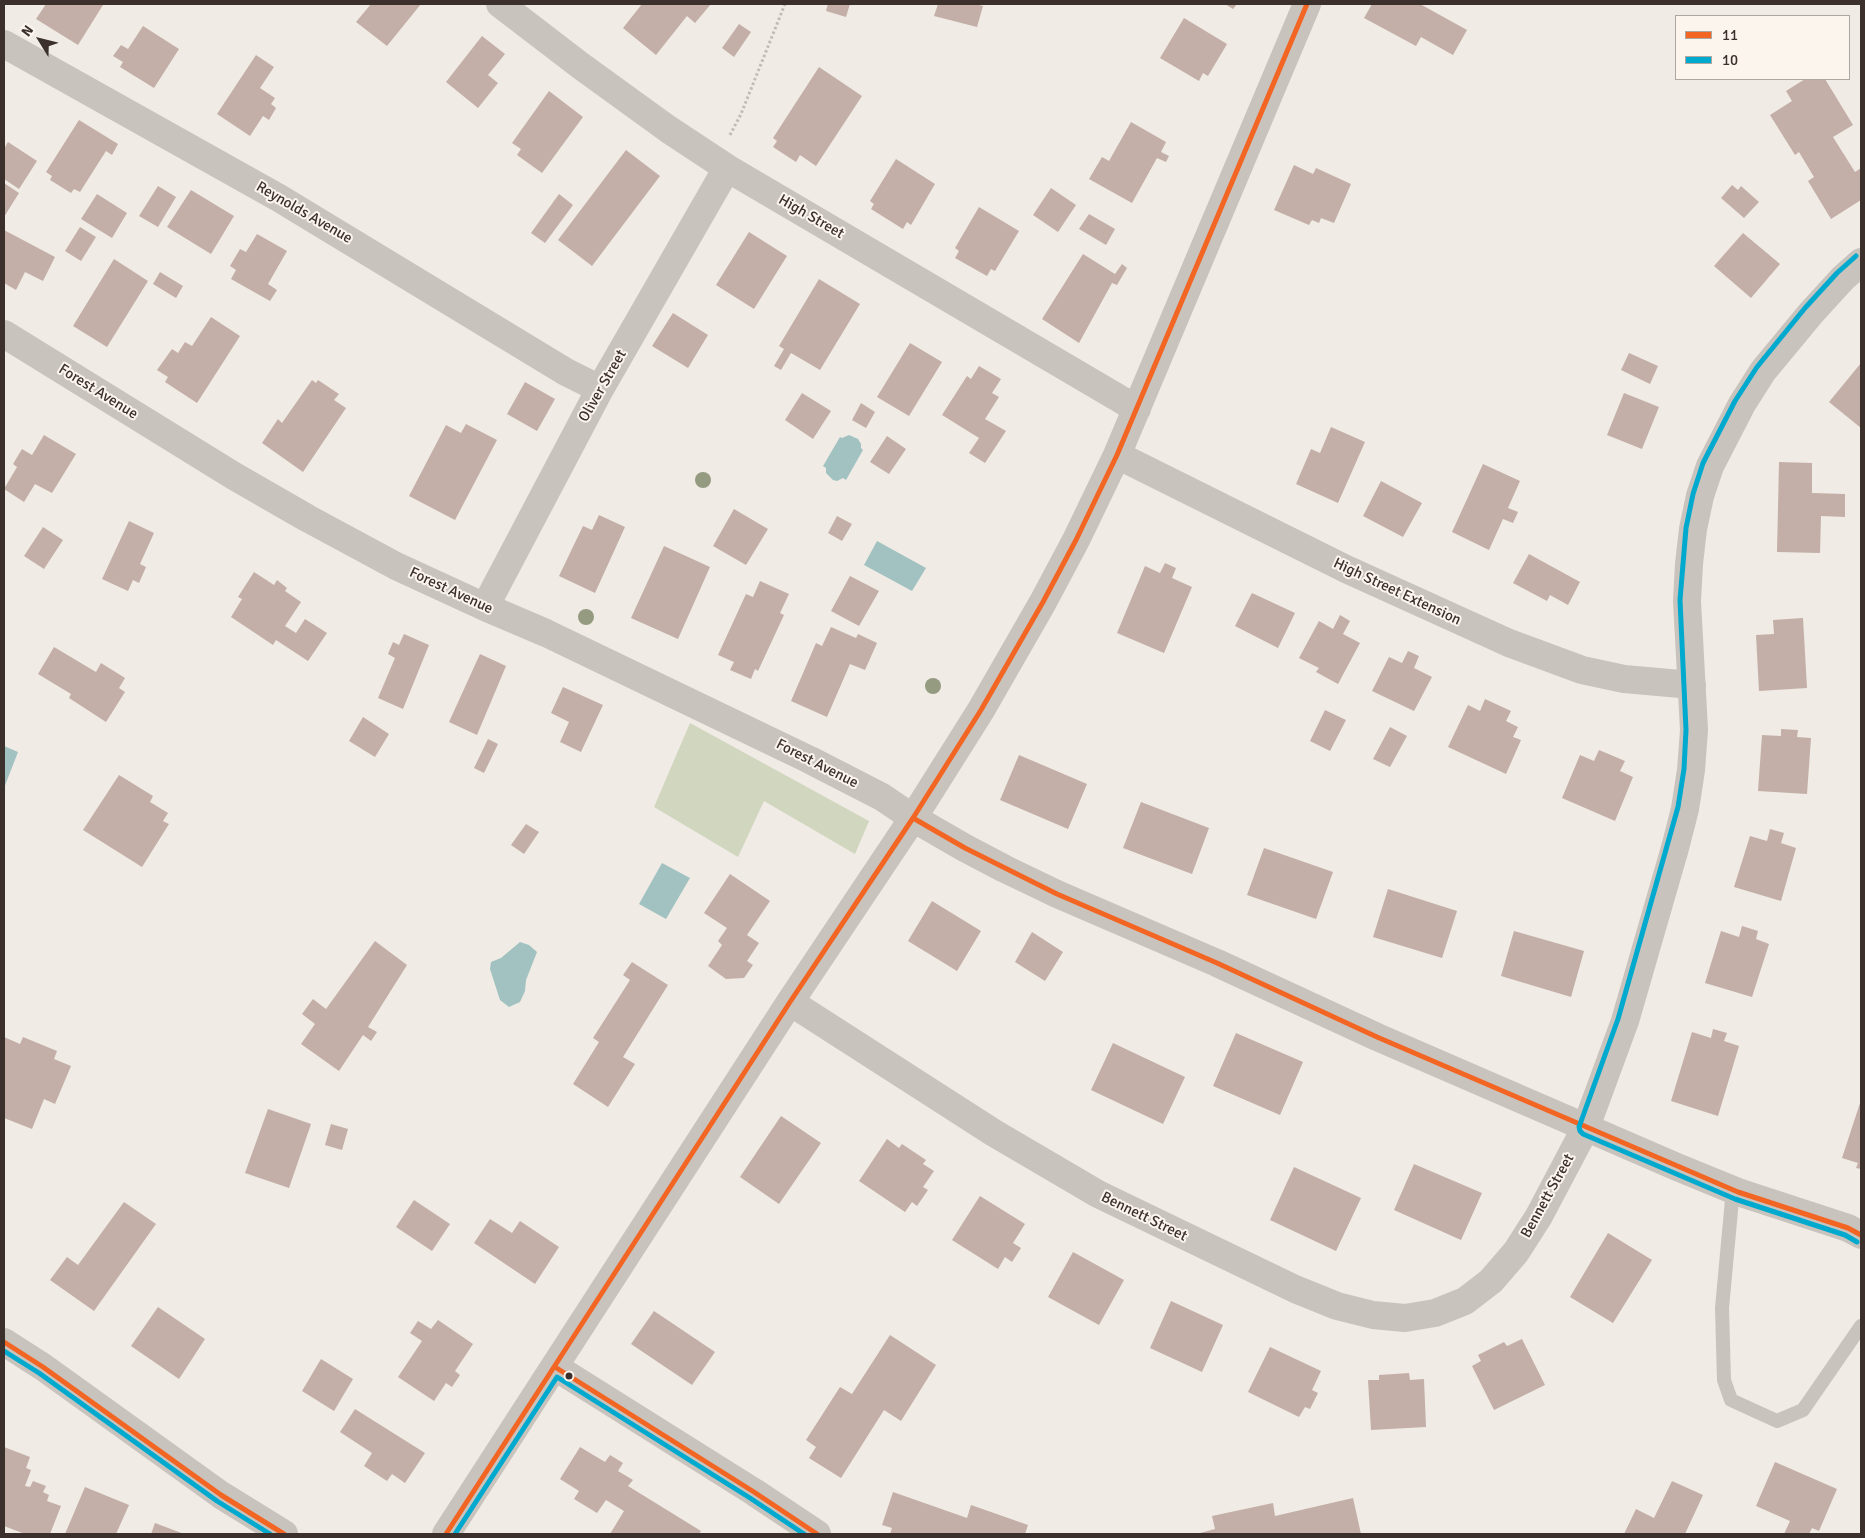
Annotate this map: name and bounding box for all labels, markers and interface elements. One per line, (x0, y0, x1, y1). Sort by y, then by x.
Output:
north arrow (15, 15, 65, 65)
legend (1675, 15, 1850, 80)
text: N (18, 22, 37, 40)
text: 11 (1722, 26, 1738, 44)
text: 10 (1722, 51, 1738, 69)
street label: Reynolds Avenue (253, 178, 355, 248)
street label: High Street (775, 191, 847, 243)
street label: Oliver Street (575, 347, 631, 425)
street label: Forest Avenue (55, 361, 141, 423)
street label: High Street Extension (1330, 555, 1464, 629)
street label: Forest Avenue (406, 564, 496, 618)
street label: Forest Avenue (773, 736, 861, 792)
street label: Bennett Street (1518, 1151, 1578, 1241)
street label: Bennett Street (1098, 1188, 1190, 1246)
unlabelled marker (564, 1371, 574, 1381)

